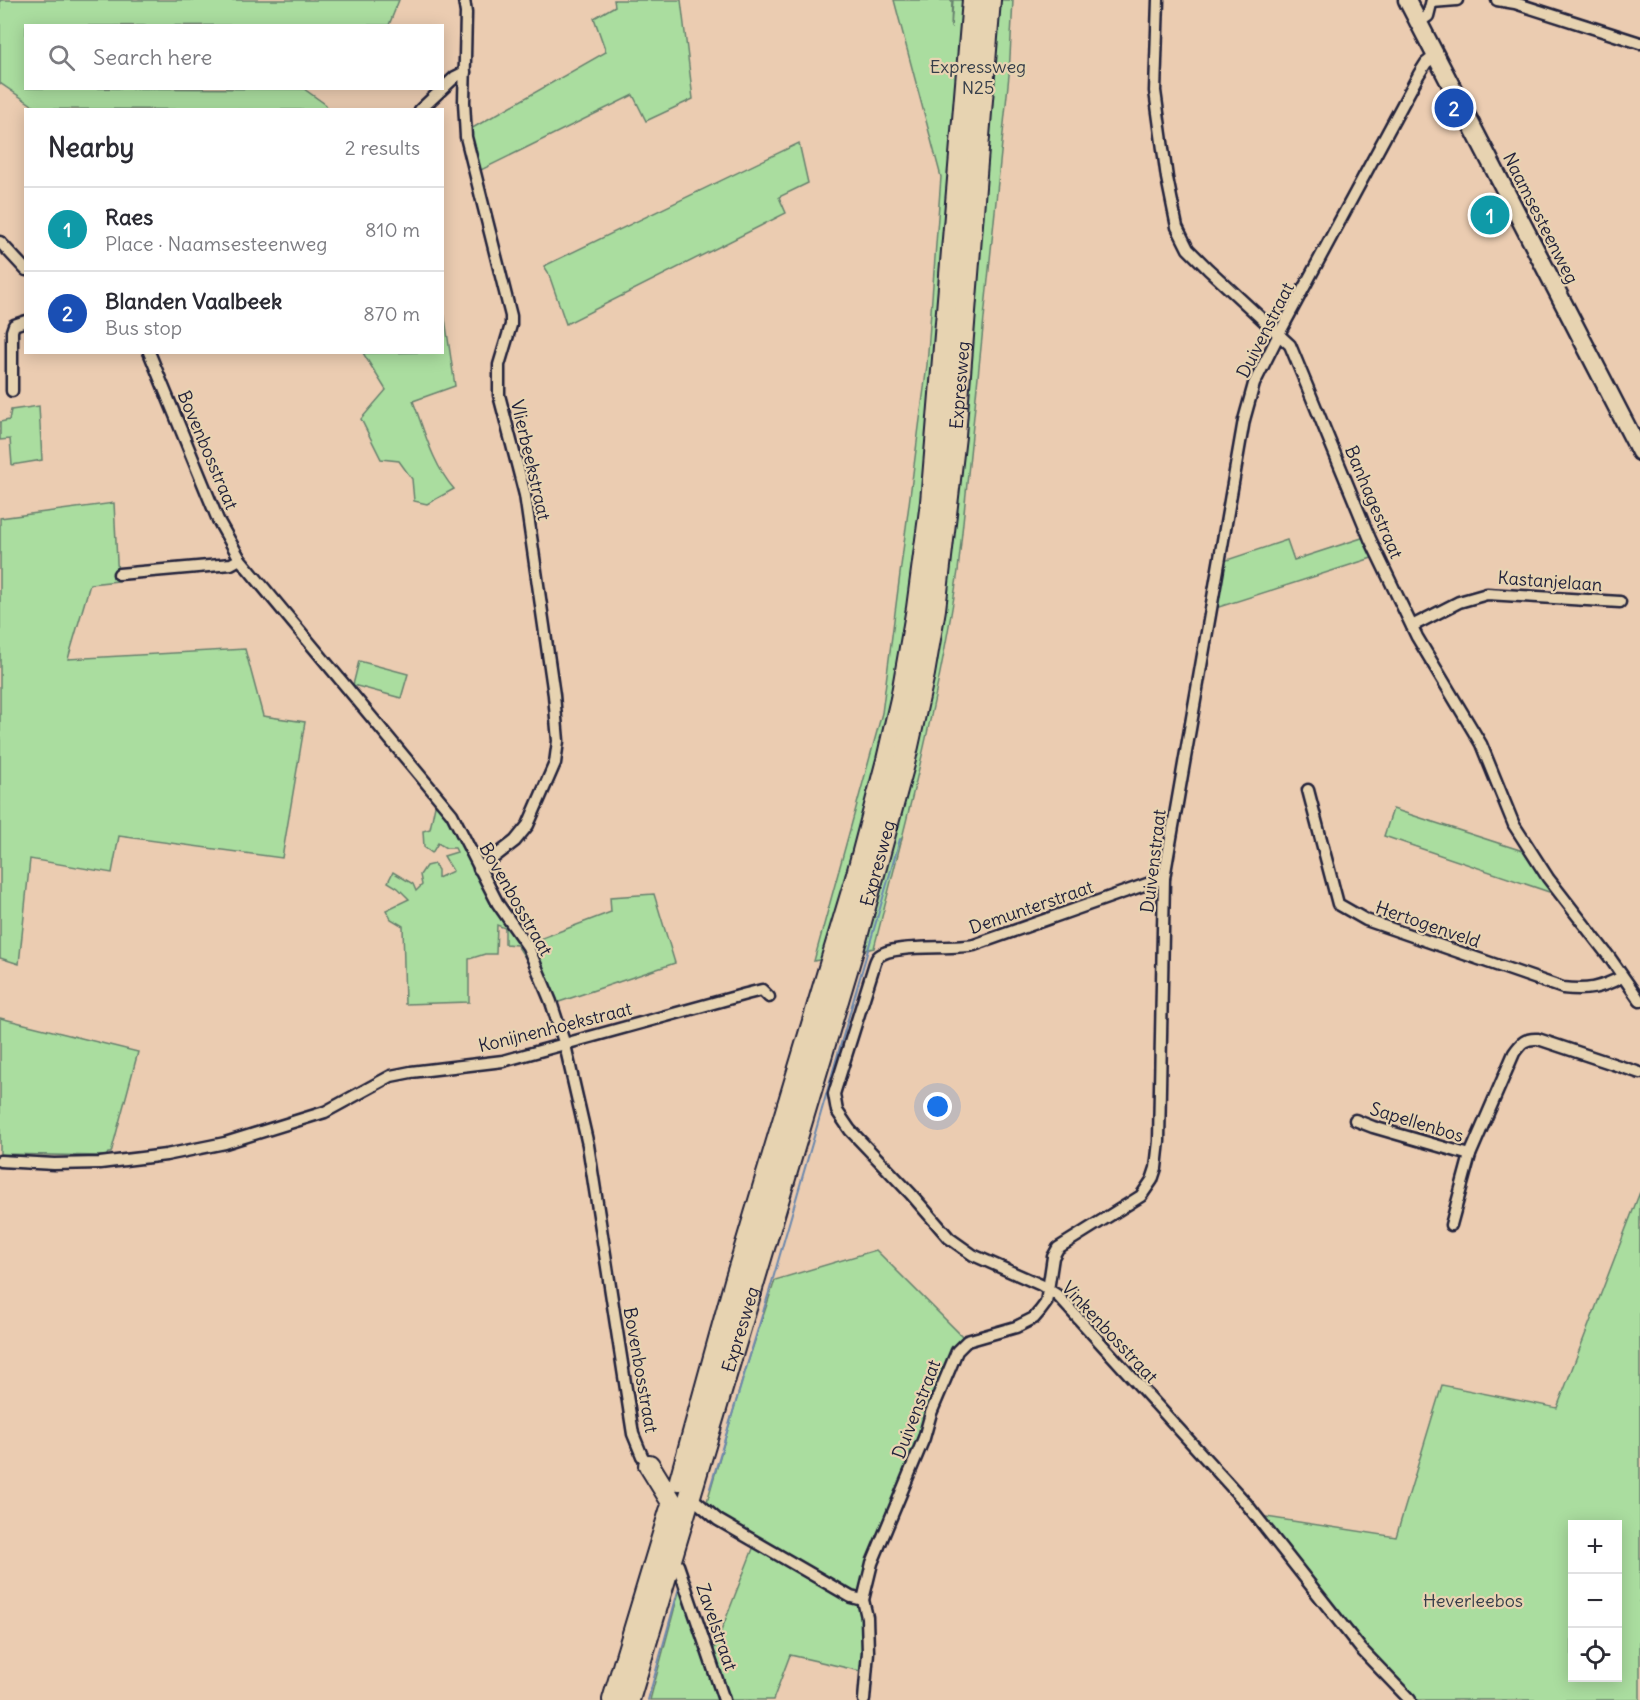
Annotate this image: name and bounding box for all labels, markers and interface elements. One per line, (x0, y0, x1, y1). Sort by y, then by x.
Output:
search box (24, 24, 444, 90)
icon: search (45, 41, 78, 74)
text: Search here (93, 43, 212, 71)
park label: Expressweg N25 (930, 55, 1026, 99)
pin: 2 (1434, 86, 1474, 130)
text: Nearby (48, 131, 134, 164)
text: 2 results (345, 135, 420, 160)
street label: Naamsesteenweg (1498, 149, 1584, 287)
pin: 1 (1470, 192, 1510, 238)
text: Raes (105, 203, 153, 231)
text: 1 (64, 217, 71, 242)
text: 810 m (365, 217, 420, 242)
text: Place · Naamsesteenweg (105, 231, 328, 256)
street label: Duivenstraat (1231, 278, 1299, 382)
text: Blanden Vaalbeek (105, 287, 282, 315)
text: 2 (62, 301, 73, 326)
text: 870 m (363, 301, 420, 326)
text: Bus stop (105, 315, 182, 340)
street label: Expresweg (944, 340, 974, 430)
street label: Bovenbosstraat (173, 387, 243, 513)
street label: Vlierbeekstraat (506, 398, 556, 522)
street label: Banhagestraat (1340, 442, 1408, 562)
street label: Kastanjelaan (1497, 566, 1603, 596)
street label: Duivenstraat (1135, 808, 1171, 914)
street label: Expresweg (854, 817, 900, 909)
street label: Bovenbosstraat (474, 838, 558, 960)
street label: Demunterstraat (966, 875, 1096, 939)
street label: Hertogenveld (1373, 895, 1484, 953)
street label: Konijnenhoekstraat (476, 997, 634, 1057)
your location (923, 1092, 952, 1121)
street label: Sapellenbos (1367, 1097, 1467, 1147)
street label: Vinkenbosstraat (1057, 1276, 1163, 1388)
street label: Expresweg (716, 1284, 763, 1375)
street label: Bovenbosstraat (619, 1305, 663, 1435)
street label: Duivenstraat (887, 1356, 945, 1462)
map controls (1568, 1520, 1622, 1682)
button: + (1568, 1520, 1622, 1574)
button: − (1568, 1574, 1622, 1628)
street label: Zavelstraat (691, 1580, 743, 1674)
park label: Heverleebos (1423, 1589, 1523, 1612)
button: locate (1568, 1628, 1622, 1682)

